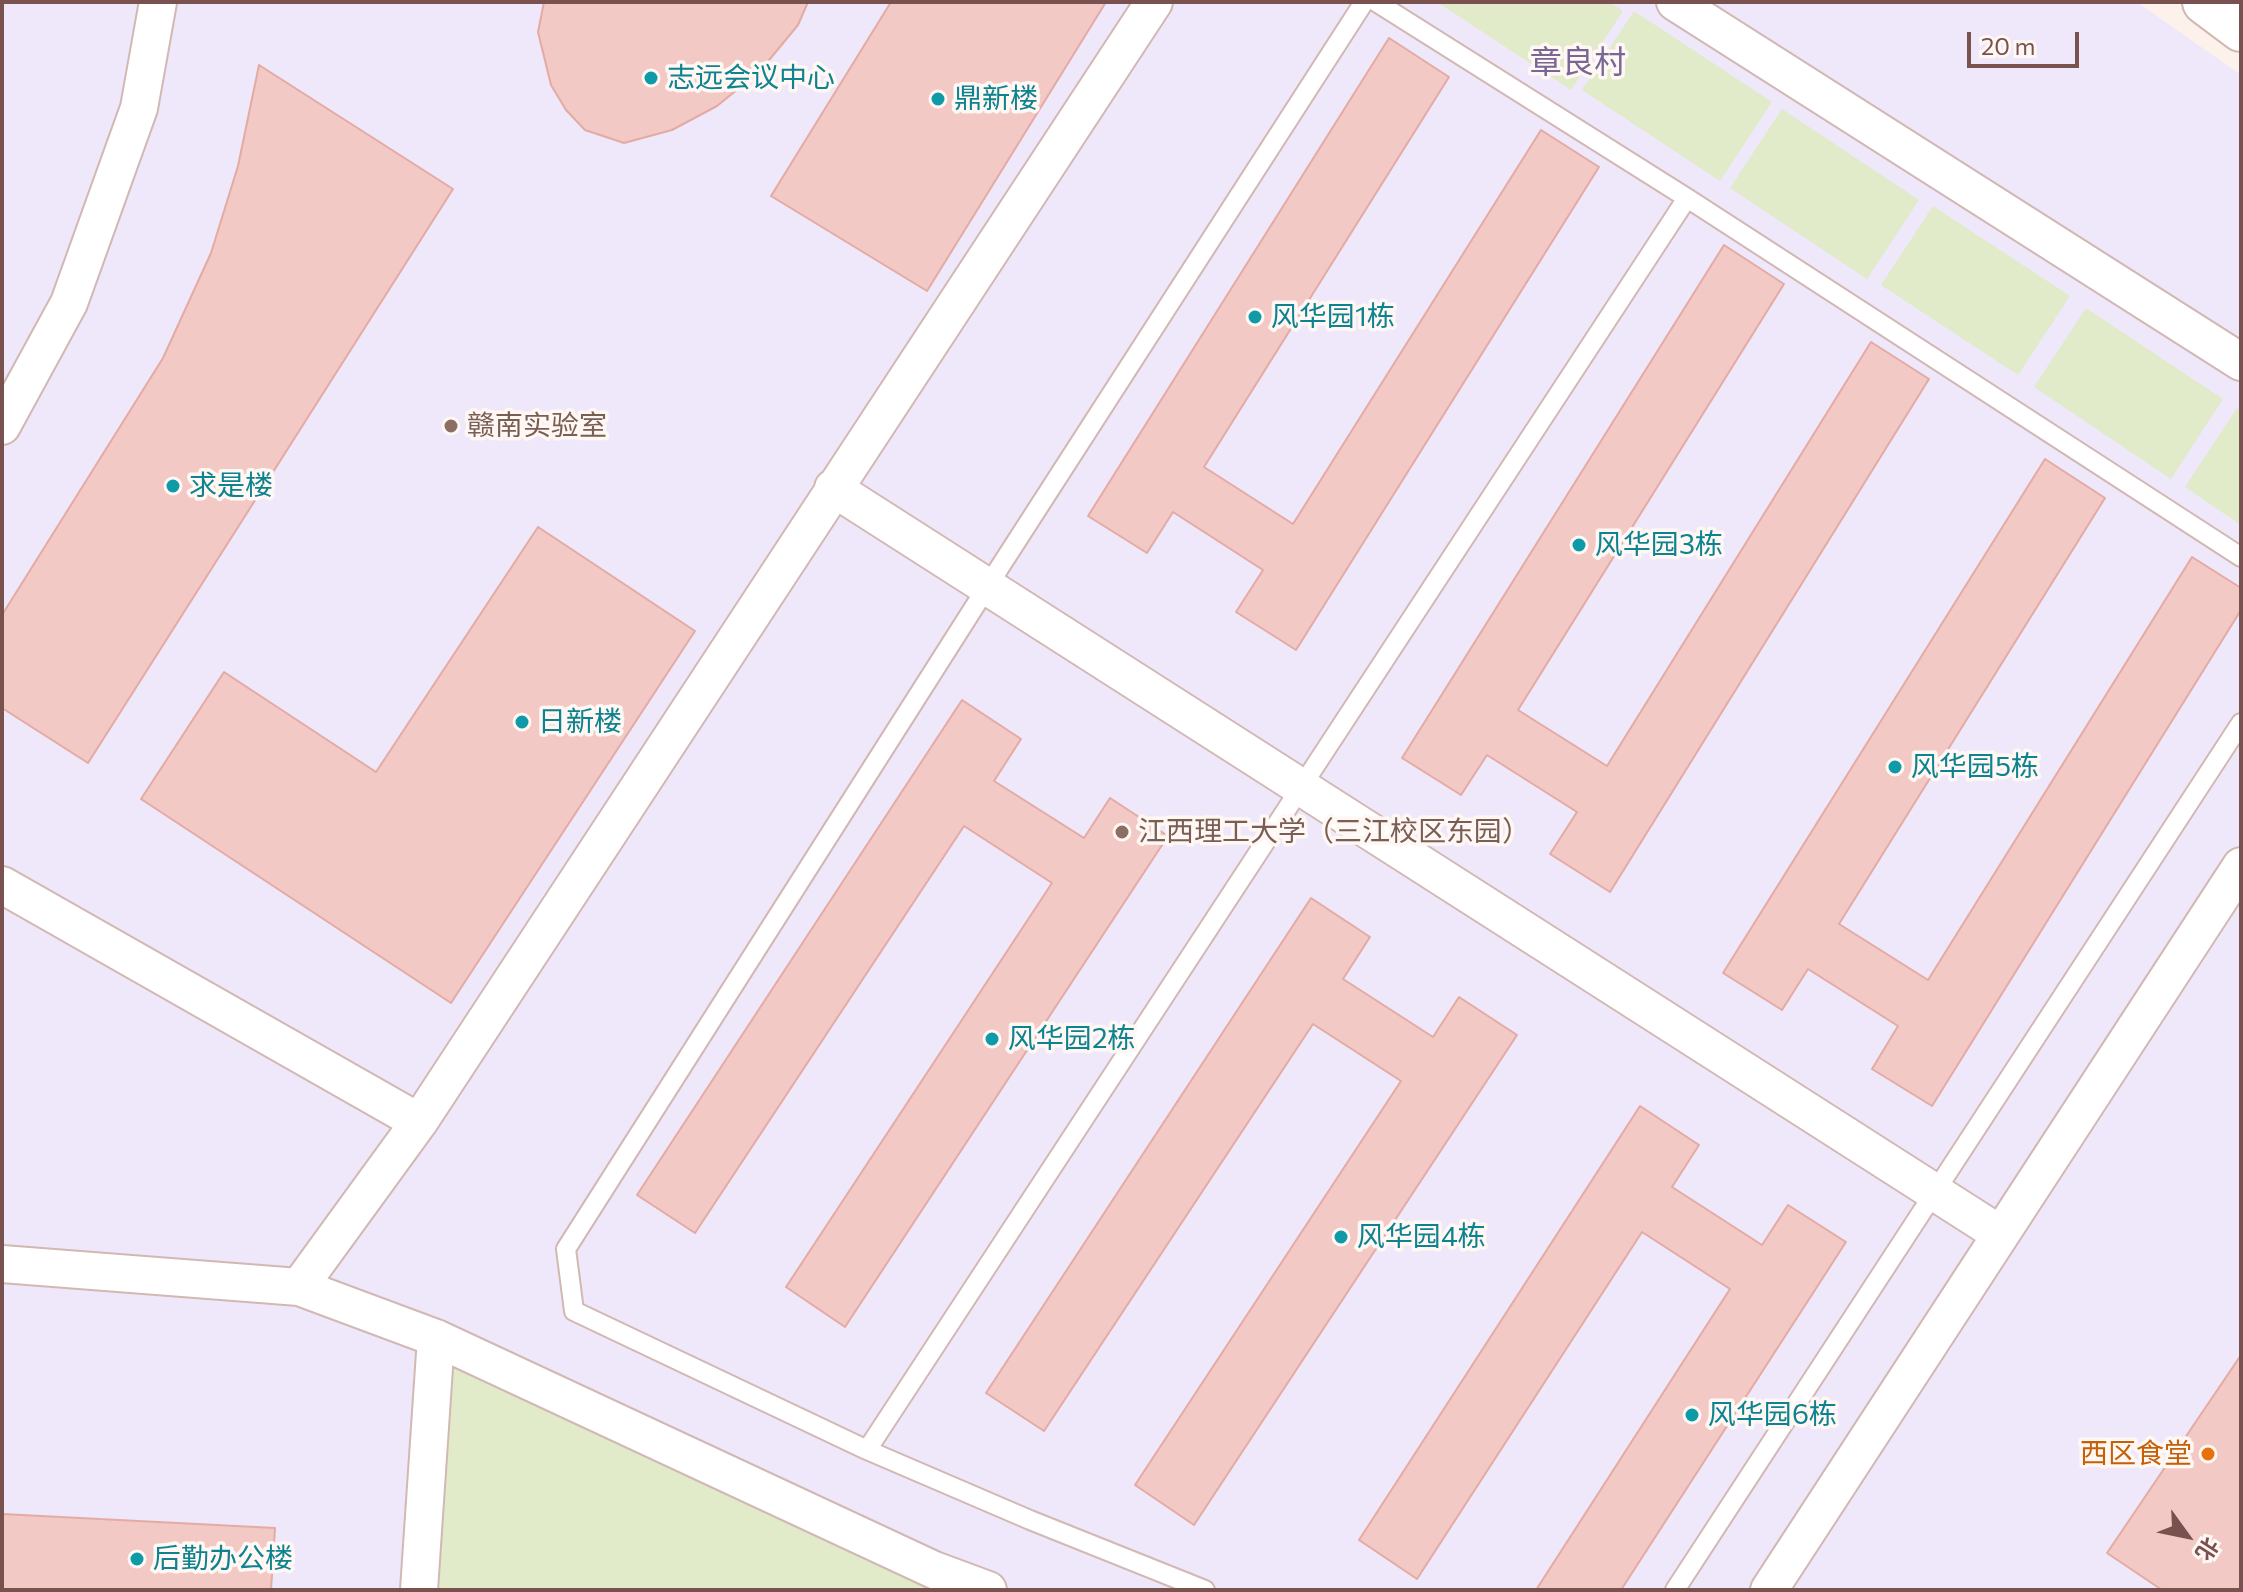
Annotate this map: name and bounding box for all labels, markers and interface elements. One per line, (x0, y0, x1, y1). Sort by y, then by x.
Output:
scale bar (1971, 16, 2083, 66)
text: 20 m (1981, 31, 2035, 60)
district label: 章良村 (1530, 43, 1626, 81)
place label: 志远会议中心 (667, 61, 835, 95)
marker: 志远会议中心 (642, 69, 660, 87)
place label: 鼎新楼 (954, 82, 1038, 116)
marker: 鼎新楼 (929, 90, 947, 108)
place label: 风华园1栋 (1271, 300, 1395, 334)
marker: 风华园1栋 (1246, 308, 1264, 326)
place label: 赣南实验室 (467, 409, 607, 443)
marker: 赣南实验室 (442, 417, 460, 435)
place label: 求是楼 (189, 469, 273, 503)
marker: 求是楼 (164, 477, 182, 495)
place label: 风华园3栋 (1595, 528, 1723, 562)
marker: 风华园3栋 (1570, 536, 1588, 554)
place label: 日新楼 (538, 705, 622, 739)
marker: 日新楼 (513, 713, 531, 731)
place label: 风华园5栋 (1911, 750, 2039, 784)
marker: 风华园5栋 (1886, 758, 1904, 776)
place label: 江西理工大学（三江校区东园） (1138, 815, 1530, 849)
marker: 江西理工大学（三江校区东园） (1113, 823, 1131, 841)
place label: 风华园2栋 (1008, 1022, 1136, 1056)
marker: 风华园2栋 (983, 1030, 1001, 1048)
place label: 风华园4栋 (1357, 1220, 1486, 1254)
marker: 风华园4栋 (1332, 1228, 1350, 1246)
place label: 风华园6栋 (1708, 1398, 1837, 1432)
marker: 风华园6栋 (1683, 1406, 1701, 1424)
place label: 西区食堂 (2080, 1437, 2192, 1471)
marker: 西区食堂 (2199, 1445, 2217, 1463)
north arrow (2147, 1496, 2227, 1576)
text: 北 (2190, 1533, 2225, 1566)
place label: 后勤办公楼 (153, 1542, 293, 1576)
marker: 后勤办公楼 (128, 1550, 146, 1568)

